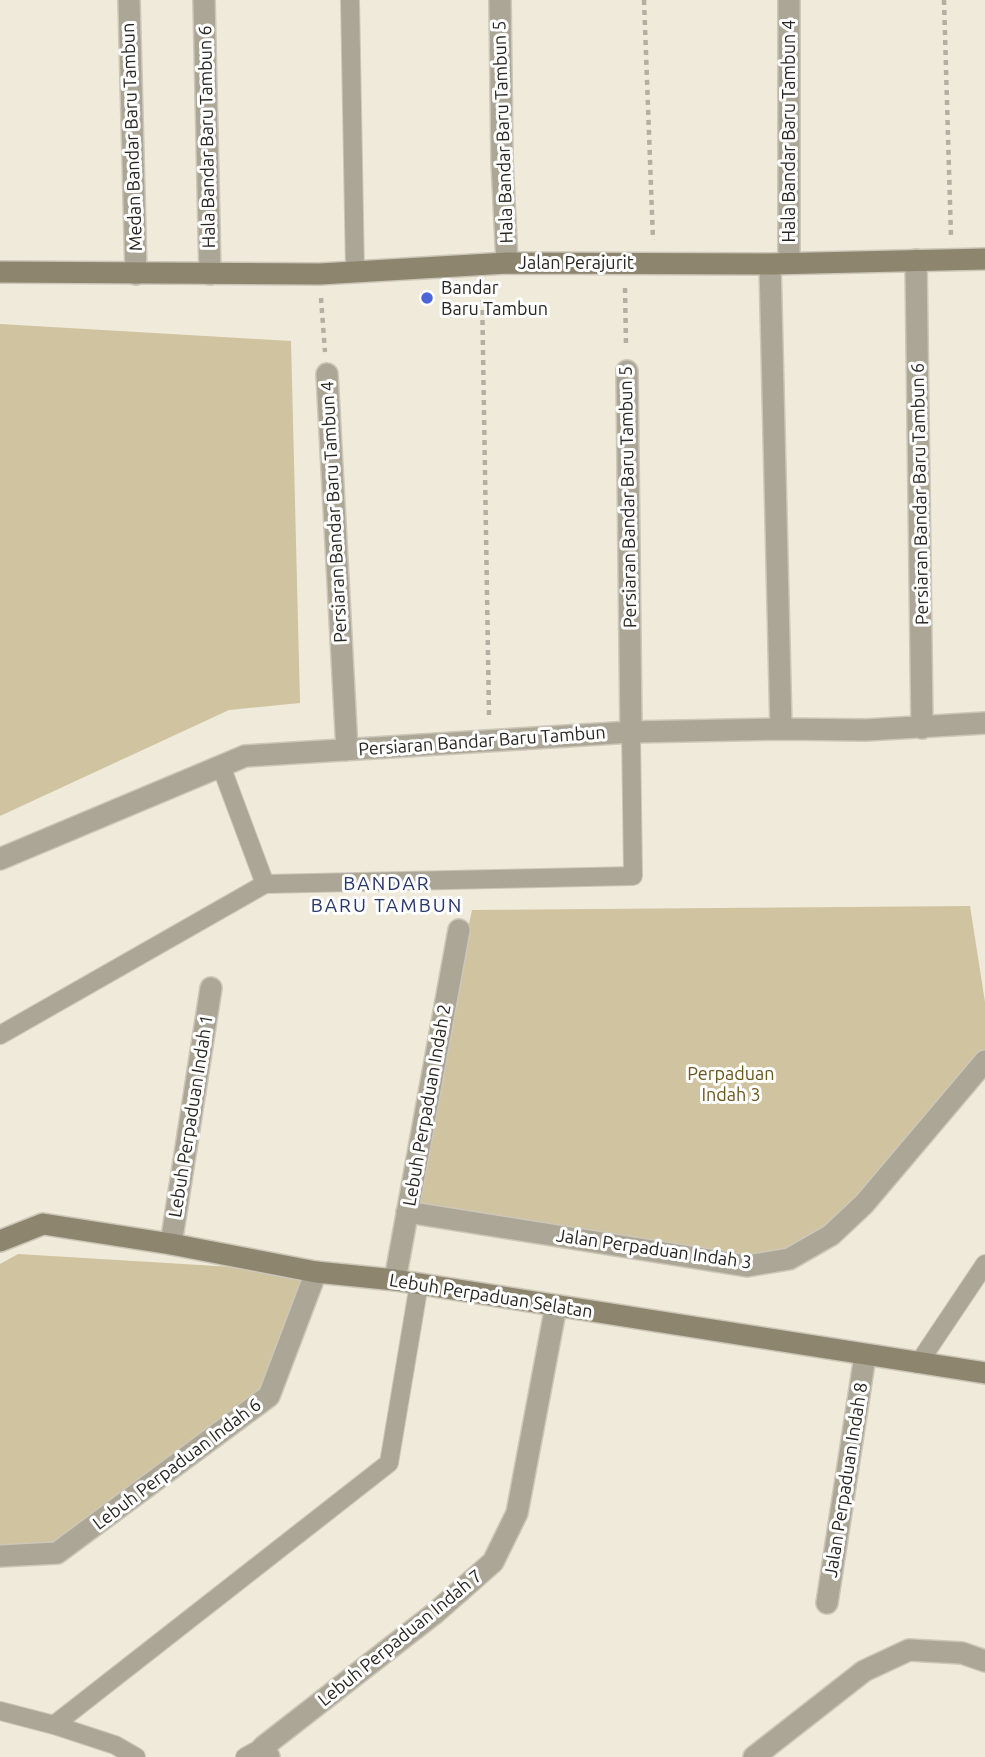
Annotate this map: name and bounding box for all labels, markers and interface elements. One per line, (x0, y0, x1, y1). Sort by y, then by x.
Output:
street label: Hala Bandar Baru Tambun 5 (488, 20, 518, 244)
street label: Hala Bandar Baru Tambun 4 (778, 20, 800, 242)
street label: Medan Bandar Baru Tambun (117, 22, 147, 252)
street label: Hala Bandar Baru Tambun 6 (194, 25, 220, 249)
street label: Jalan Perajurit (518, 252, 634, 274)
place label: Bandar Baru Tambun (441, 277, 548, 320)
marker: Bandar Baru Tambun (419, 290, 435, 306)
street label: Persiaran Bandar Baru Tambun 6 (907, 363, 933, 625)
street label: Persiaran Bandar Baru Tambun 5 (615, 366, 641, 628)
street label: Persiaran Bandar Baru Tambun 4 (316, 381, 352, 643)
street label: Persiaran Bandar Baru Tambun (358, 722, 606, 760)
district label: BANDAR BARU TAMBUN (312, 873, 462, 917)
street label: Lebuh Perpaduan Indah 2 (399, 1002, 455, 1208)
street label: Lebuh Perpaduan Indah 1 (164, 1013, 218, 1219)
park label: Perpaduan Indah 3 (687, 1063, 775, 1106)
street label: Jalan Perpaduan Indah 3 (555, 1225, 753, 1273)
street label: Lebuh Perpaduan Selatan (388, 1269, 594, 1323)
street label: Jalan Perpaduan Indah 8 (820, 1381, 872, 1579)
street label: Lebuh Perpaduan Indah 6 (89, 1394, 265, 1534)
street label: Lebuh Perpaduan Indah 7 (314, 1565, 486, 1711)

